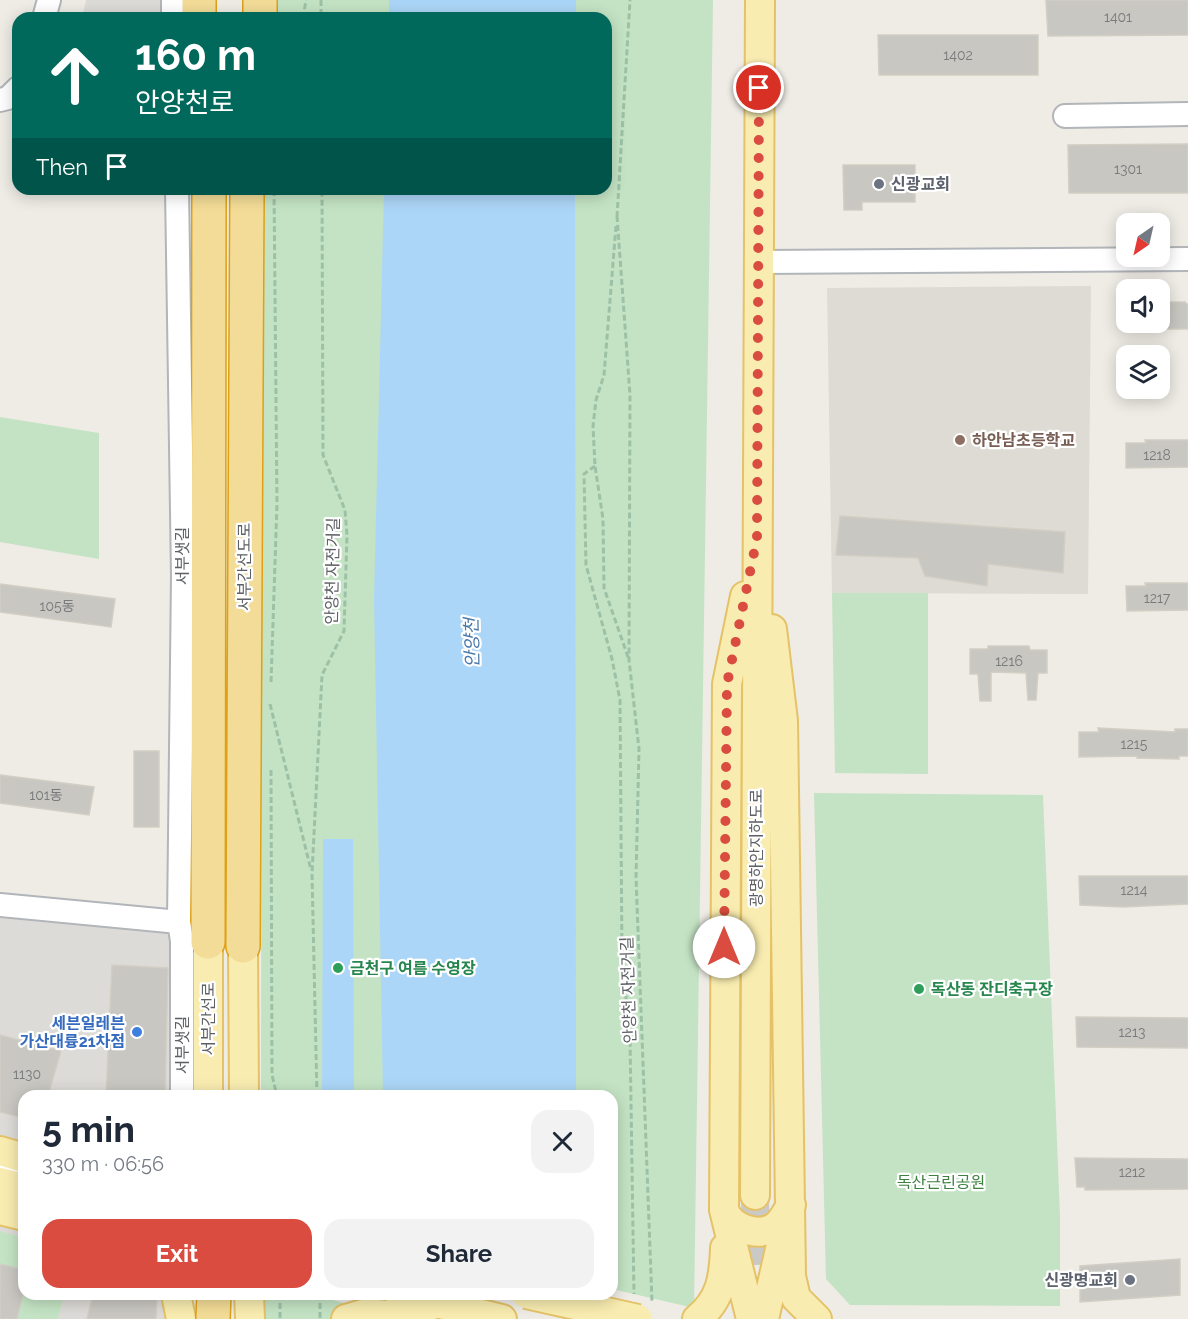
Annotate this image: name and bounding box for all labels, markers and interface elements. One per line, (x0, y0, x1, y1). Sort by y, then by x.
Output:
house number: 1401 (1104, 9, 1132, 25)
text: 160 m (135, 31, 256, 80)
icon: ahead (36, 36, 114, 114)
house number: 1402 (943, 47, 973, 63)
pin (733, 62, 784, 113)
icon: arrive (742, 71, 775, 104)
text: 안양천로 (135, 87, 234, 118)
icon: arrive (100, 150, 133, 183)
text: Then (36, 154, 88, 180)
house number: 1301 (1114, 161, 1142, 177)
place label: 신광교회 (891, 175, 950, 194)
marker: 신광교회 (872, 177, 886, 191)
north arrow (1116, 213, 1170, 267)
map controls (1116, 213, 1170, 399)
button: sound (1116, 279, 1170, 333)
button: layers (1116, 345, 1170, 399)
place label: 하안남초등학교 (972, 431, 1075, 450)
marker: 하안남초등학교 (953, 433, 967, 447)
house number: 1218 (1143, 447, 1171, 463)
street label: 안양천 자전거길 (322, 517, 343, 625)
street label: 서부간선도로 (235, 523, 254, 611)
street label: 서부샛길 (173, 527, 192, 585)
house number: 1217 (1144, 590, 1171, 606)
house number: 105동 (39, 598, 75, 614)
water label: 안양천 (461, 616, 482, 668)
house number: 1216 (995, 653, 1023, 669)
house number: 1215 (1121, 736, 1148, 752)
house number: 101동 (29, 787, 63, 803)
street label: 광명하안지하도로 (747, 789, 766, 907)
house number: 1214 (1121, 882, 1148, 898)
position arrow (692, 915, 756, 979)
street label: 안양천 자전거길 (617, 936, 640, 1044)
place label: 금천구 여름 수영장 (350, 959, 476, 978)
marker: 금천구 여름 수영장 (331, 961, 345, 975)
place label: 독산동 잔디축구장 (931, 980, 1053, 999)
street label: 서부간선로 (199, 982, 218, 1056)
marker: 독산동 잔디축구장 (912, 982, 926, 996)
place label: 세븐일레븐 가산대륭21차점 (20, 1014, 125, 1051)
street label: 서부샛길 (173, 1016, 192, 1074)
house number: 1213 (1119, 1024, 1145, 1040)
marker: 세븐일레븐 가산대륭21차점 (130, 1025, 144, 1039)
house number: 1130 (13, 1066, 41, 1082)
text: 5 min (42, 1108, 135, 1150)
button: close (531, 1110, 594, 1173)
text: 330 m · 06:56 (42, 1152, 164, 1176)
house number: 1212 (1119, 1164, 1145, 1180)
park label: 독산근린공원 (897, 1173, 985, 1192)
button: Exit (42, 1219, 312, 1288)
button: Share (324, 1219, 594, 1288)
place label: 신광명교회 (1044, 1271, 1118, 1290)
marker: 신광명교회 (1123, 1273, 1137, 1287)

